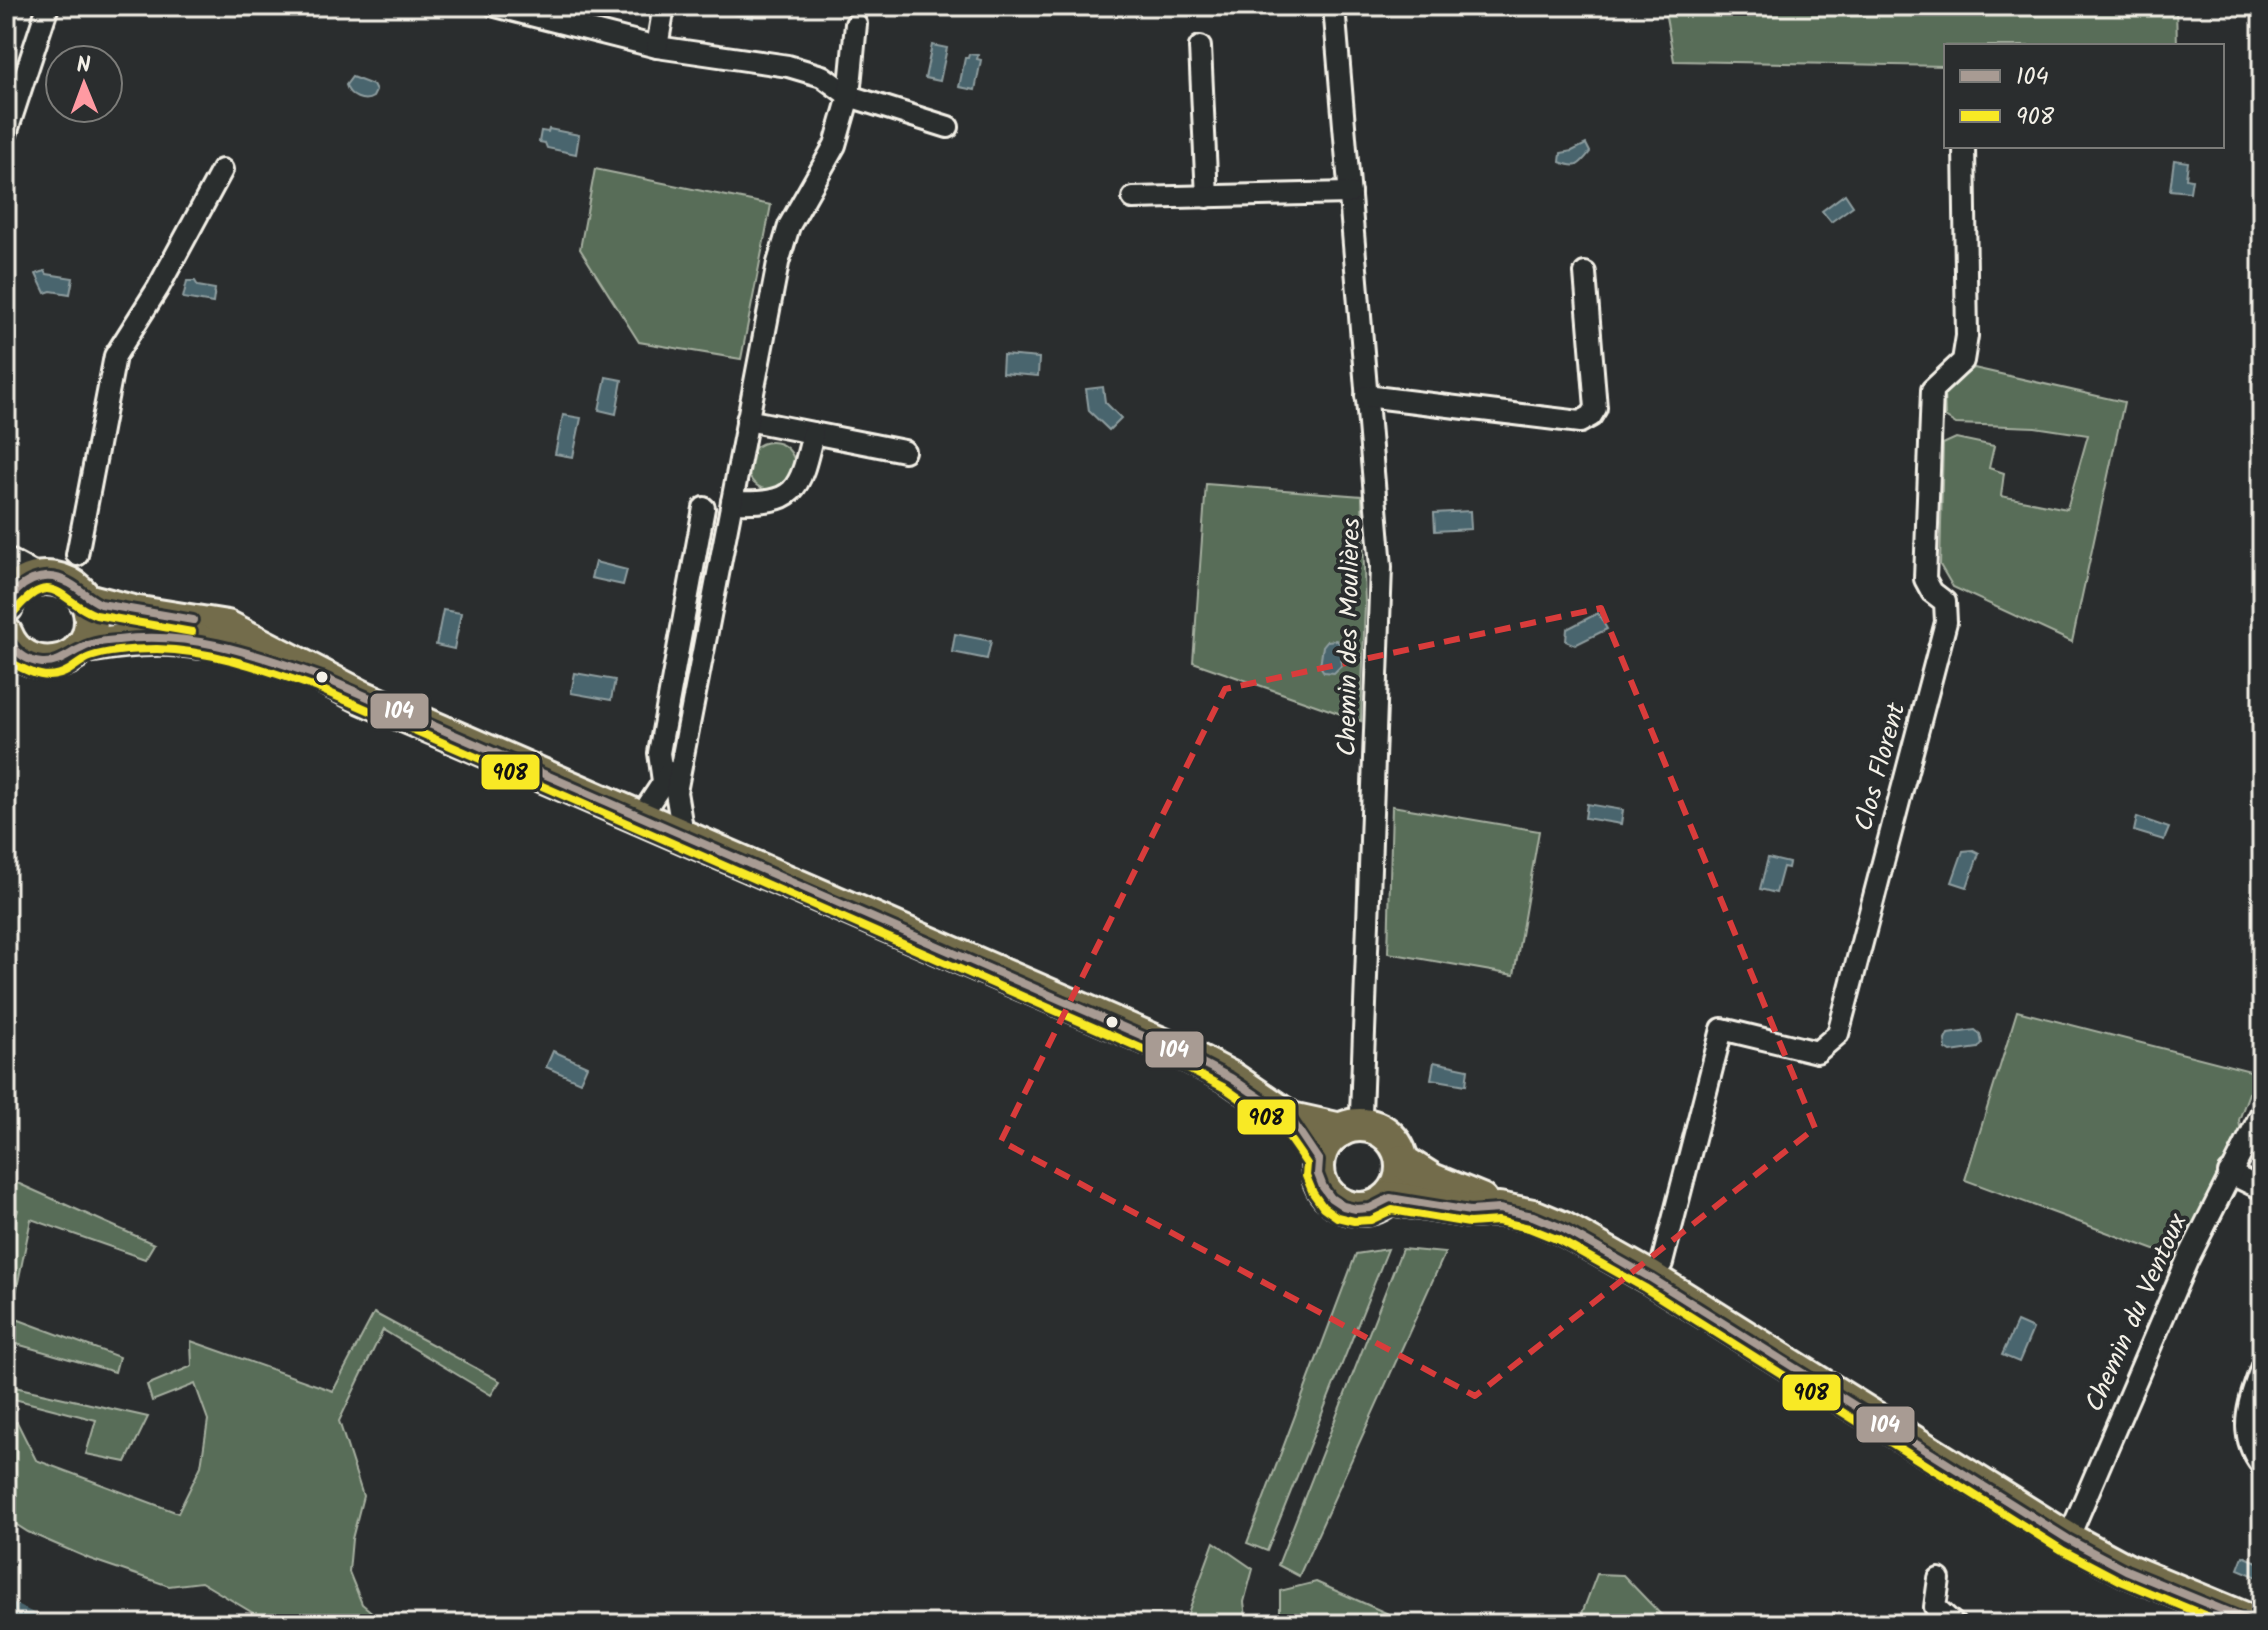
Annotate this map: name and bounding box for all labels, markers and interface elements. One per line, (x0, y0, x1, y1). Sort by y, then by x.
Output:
north arrow (44, 44, 124, 124)
legend (1944, 44, 2224, 148)
text: N (76, 49, 91, 84)
text: 104 (2016, 58, 2049, 97)
text: 908 (2016, 98, 2055, 137)
street label: Chemin des Moulières (1327, 517, 1373, 757)
unlabelled marker (314, 669, 330, 685)
line badge: 104 (369, 692, 430, 730)
text: 104 (384, 695, 414, 730)
street label: Clos Florent (1844, 697, 1919, 836)
line badge: 908 (480, 753, 541, 791)
text: 908 (492, 757, 529, 792)
unlabelled marker (1104, 1014, 1120, 1030)
line badge: 104 (1144, 1030, 1205, 1069)
text: 104 (1159, 1034, 1189, 1069)
line badge: 908 (1236, 1098, 1297, 1136)
text: 908 (1248, 1102, 1285, 1137)
street label: Chemin du Ventoux (2074, 1206, 2200, 1419)
line badge: 908 (1781, 1373, 1842, 1412)
text: 908 (1793, 1377, 1830, 1412)
line badge: 104 (1855, 1405, 1916, 1444)
text: 104 (1870, 1409, 1900, 1444)

